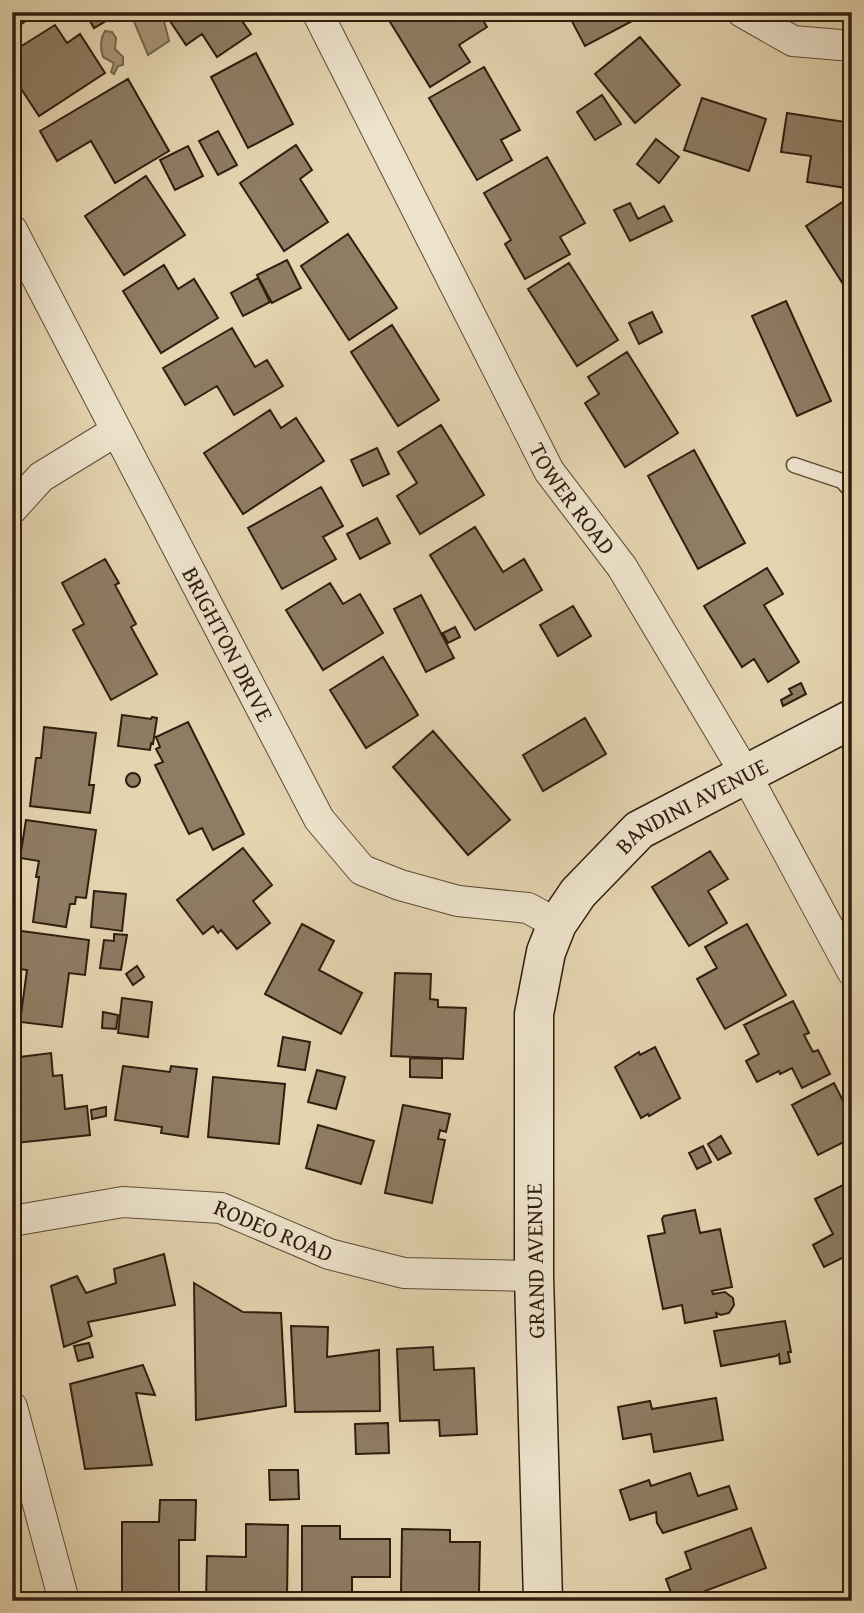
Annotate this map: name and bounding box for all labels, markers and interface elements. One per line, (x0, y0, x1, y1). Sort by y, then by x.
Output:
street label: TOWER ROAD (521, 437, 624, 561)
street label: BRIGHTON DRIVE (174, 561, 282, 727)
street label: BANDINI AVENUE (607, 749, 773, 861)
street label: GRAND AVENUE (517, 1183, 552, 1339)
street label: RODEO ROAD (209, 1190, 338, 1270)

